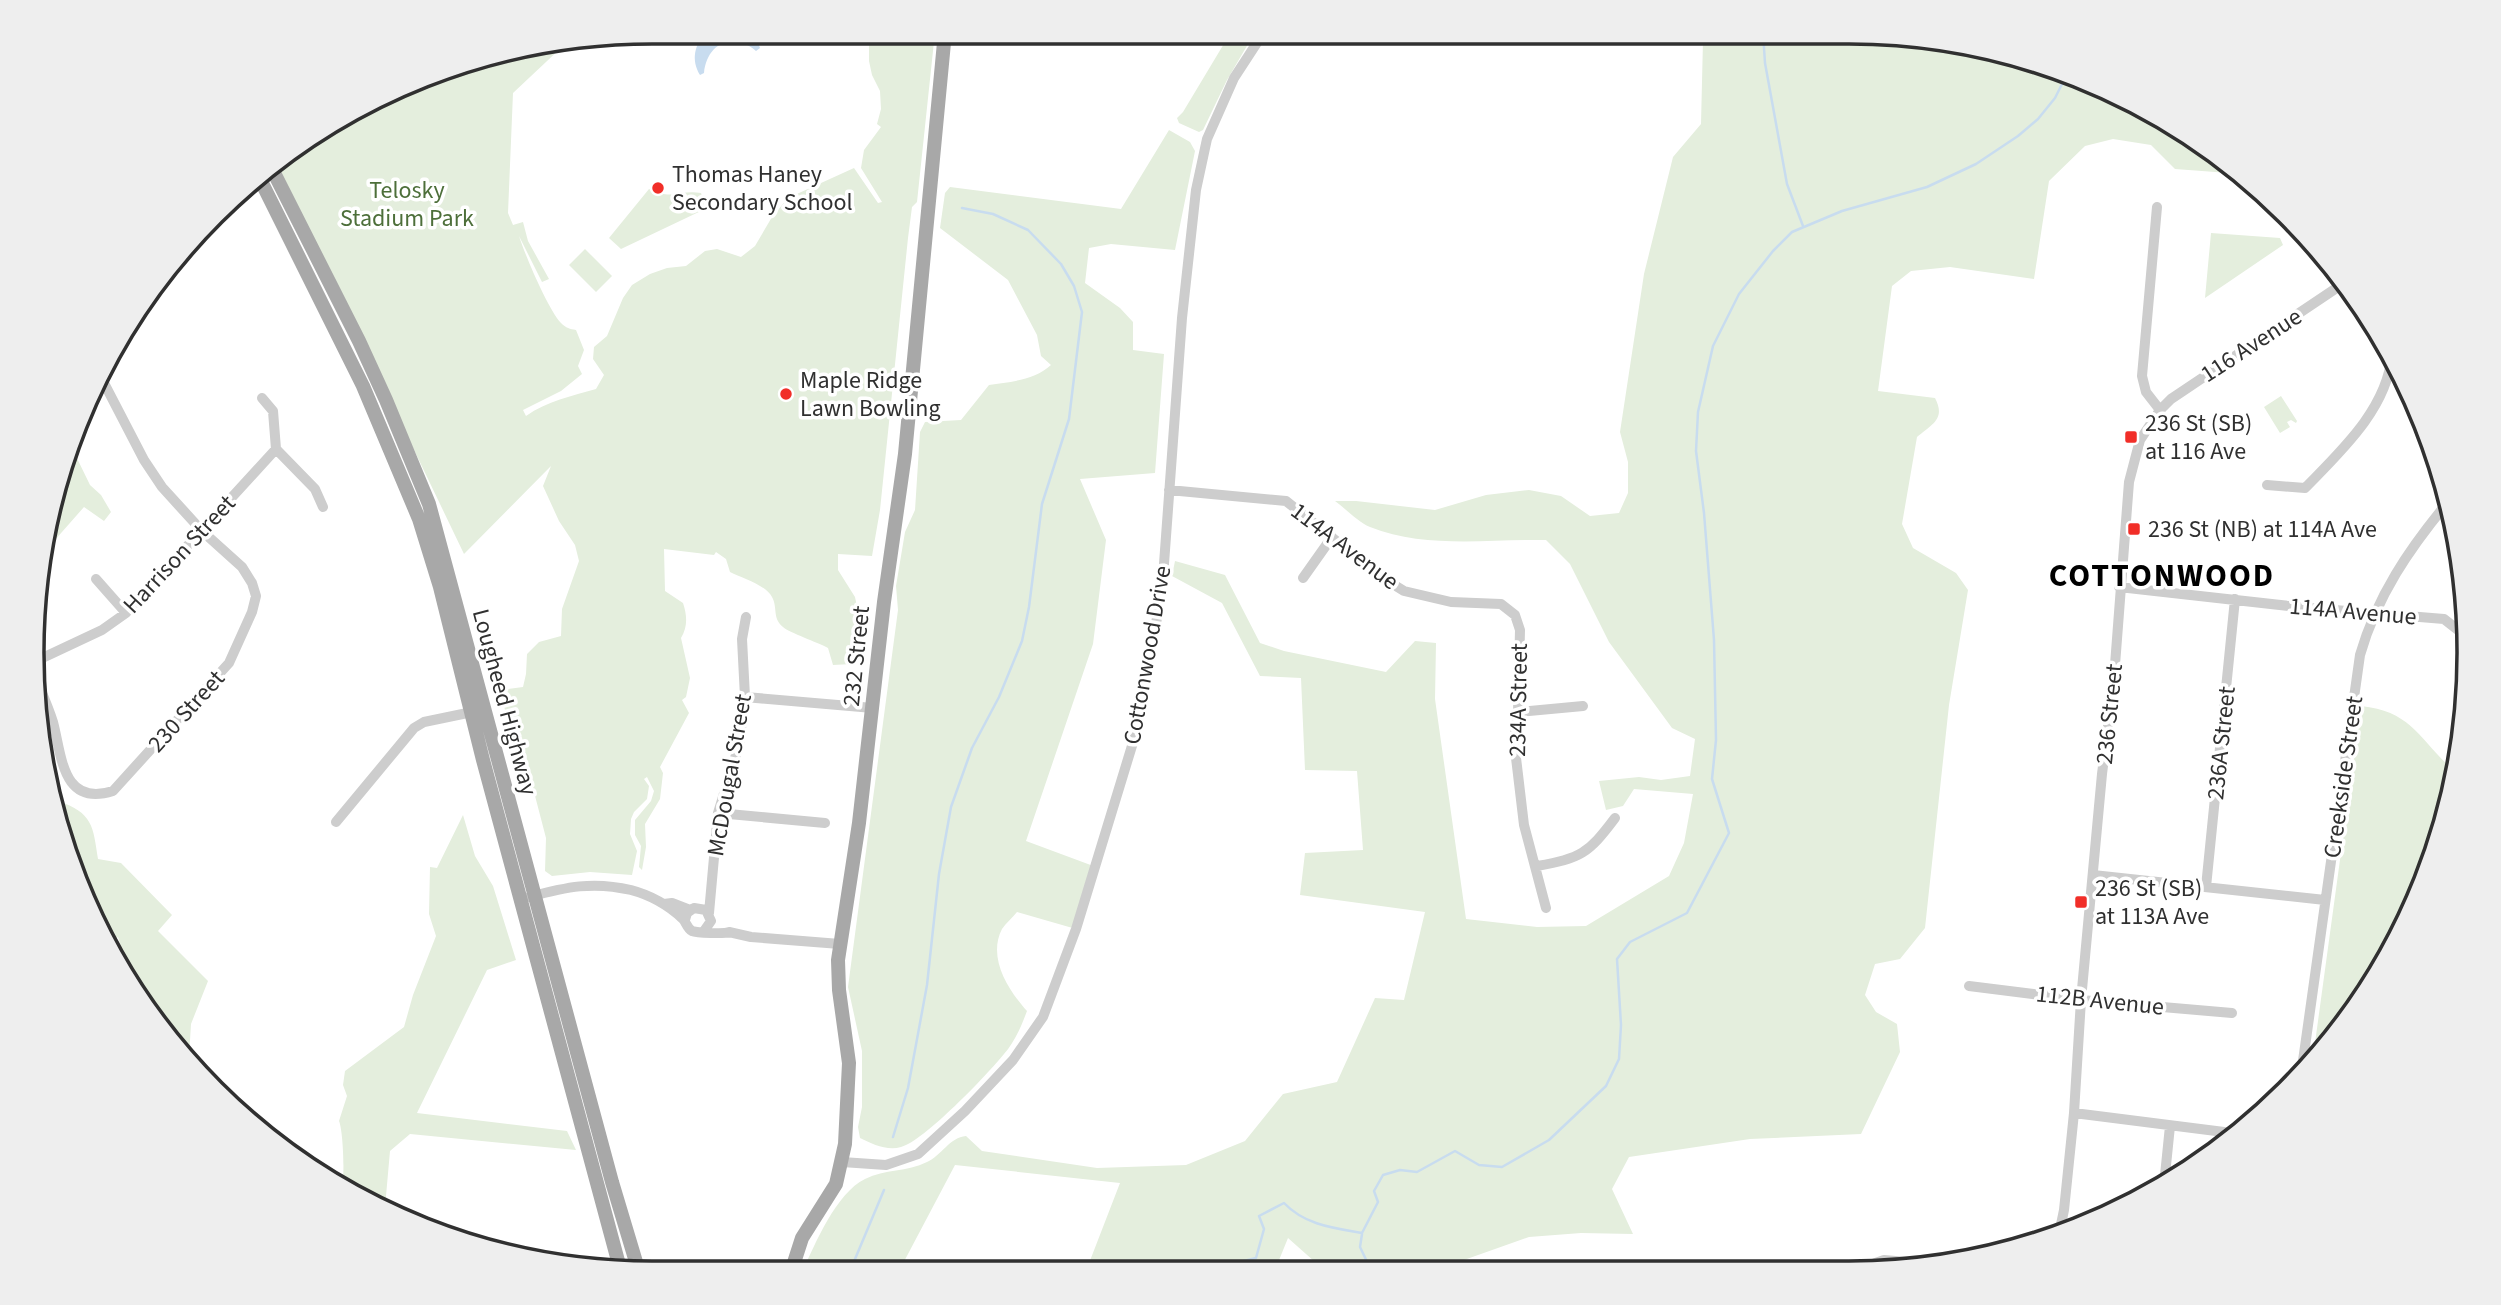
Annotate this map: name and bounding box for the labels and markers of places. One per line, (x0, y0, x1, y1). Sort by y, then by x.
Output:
place label: Thomas Haney Secondary School (672, 157, 853, 220)
marker: Thomas Haney Secondary School (650, 180, 666, 196)
place label: Maple Ridge Lawn Bowling (800, 363, 940, 426)
marker: Maple Ridge Lawn Bowling (778, 386, 794, 402)
place label: 236 St (SB) at 116 Ave (2145, 406, 2252, 469)
marker: 236 St (SB) at 116 Ave (2123, 429, 2139, 445)
place label: 236 St (NB) at 114A Ave (2148, 512, 2377, 547)
marker: 236 St (NB) at 114A Ave (2126, 521, 2142, 537)
place label: 236 St (SB) at 113A Ave (2095, 871, 2209, 934)
marker: 236 St (SB) at 113A Ave (2073, 894, 2089, 910)

